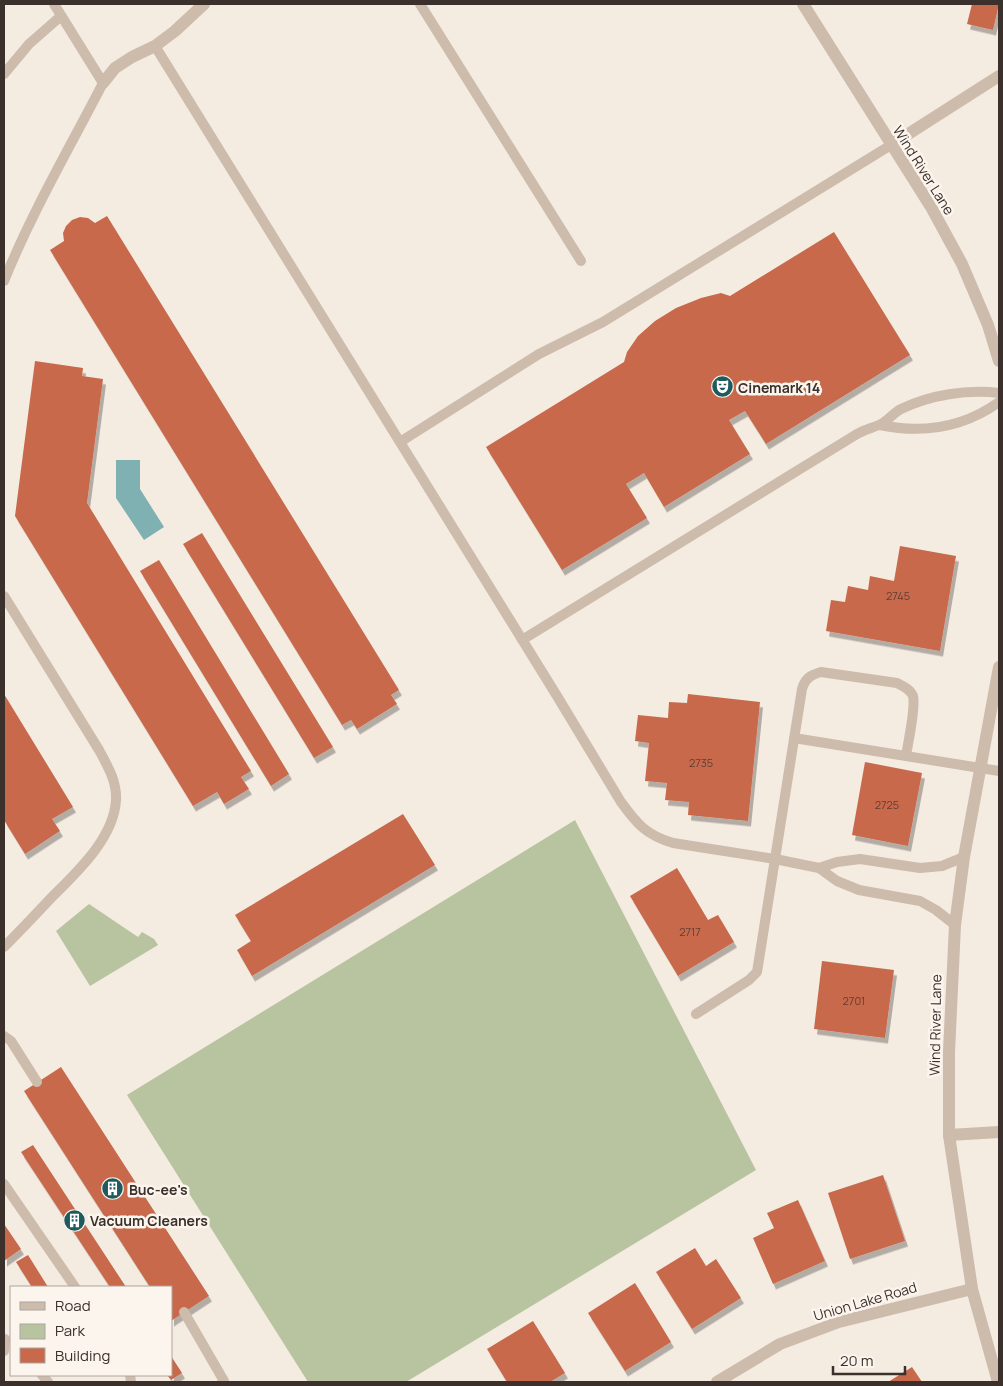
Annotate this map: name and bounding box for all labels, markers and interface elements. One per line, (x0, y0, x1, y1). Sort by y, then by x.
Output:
street label: Wind River Lane (889, 122, 959, 218)
theatre icon: Cinemark 14 (710, 375, 734, 399)
place label: Cinemark 14 (738, 378, 820, 397)
house number: 2745 (886, 588, 910, 603)
house number: 2735 (689, 755, 713, 770)
house number: 2725 (875, 797, 899, 812)
house number: 2717 (679, 924, 701, 939)
street label: Wind River Lane (925, 974, 945, 1076)
house number: 2701 (843, 993, 865, 1008)
building icon: Buc-ee's (101, 1177, 125, 1201)
place label: Buc-ee's (129, 1180, 188, 1199)
building icon: Vacuum Cleaners (62, 1208, 86, 1232)
place label: Vacuum Cleaners (90, 1211, 208, 1230)
street label: Union Lake Road (811, 1277, 919, 1325)
legend (10, 1286, 172, 1376)
text: Road (55, 1295, 91, 1316)
text: Park (55, 1320, 85, 1341)
scale bar (833, 1344, 906, 1376)
text: Building (55, 1345, 110, 1366)
text: 20 m (840, 1350, 873, 1371)

